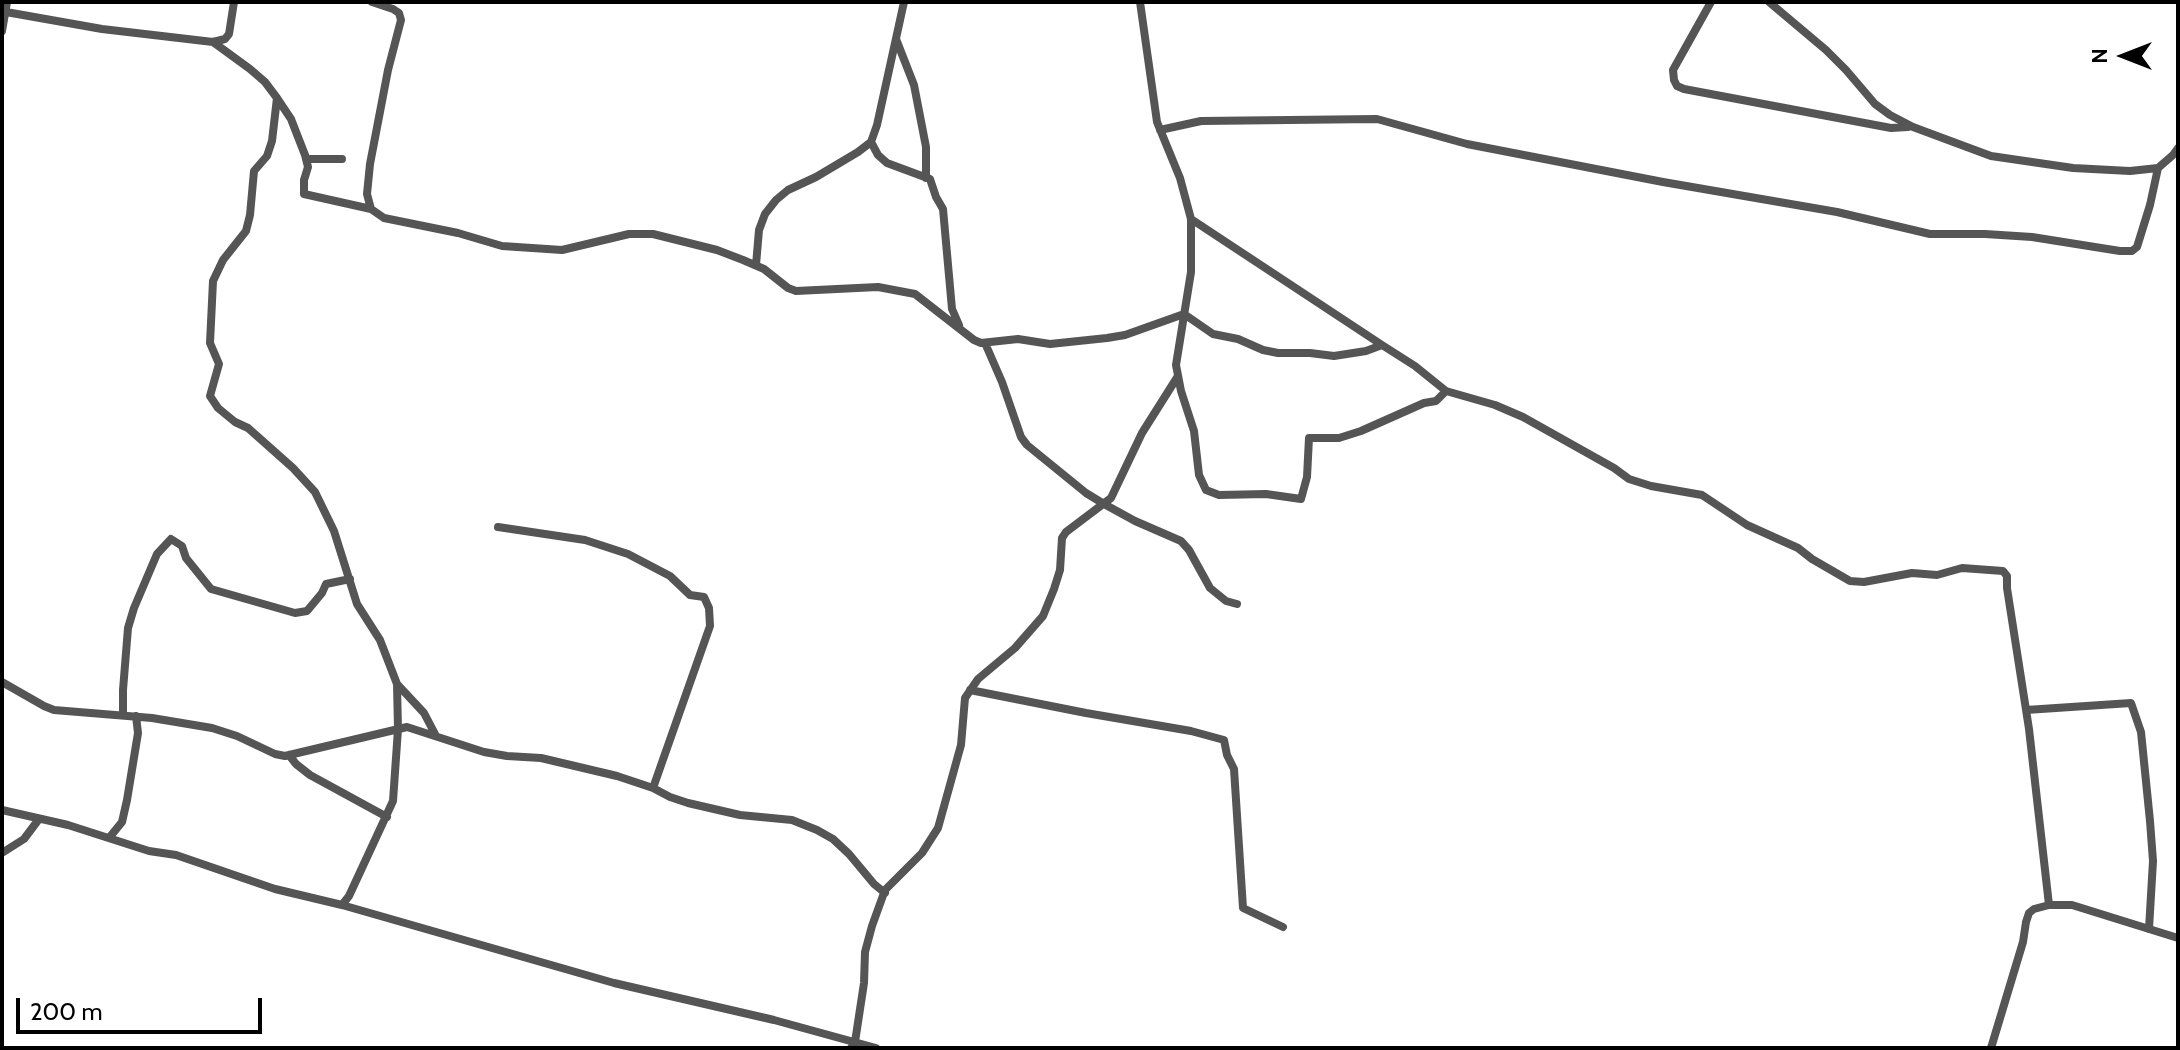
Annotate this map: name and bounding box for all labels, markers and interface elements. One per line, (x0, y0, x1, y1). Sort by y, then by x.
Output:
north arrow (2084, 16, 2164, 96)
text: N (2086, 48, 2113, 64)
scale bar (20, 982, 266, 1032)
text: 200 m (30, 997, 103, 1026)

